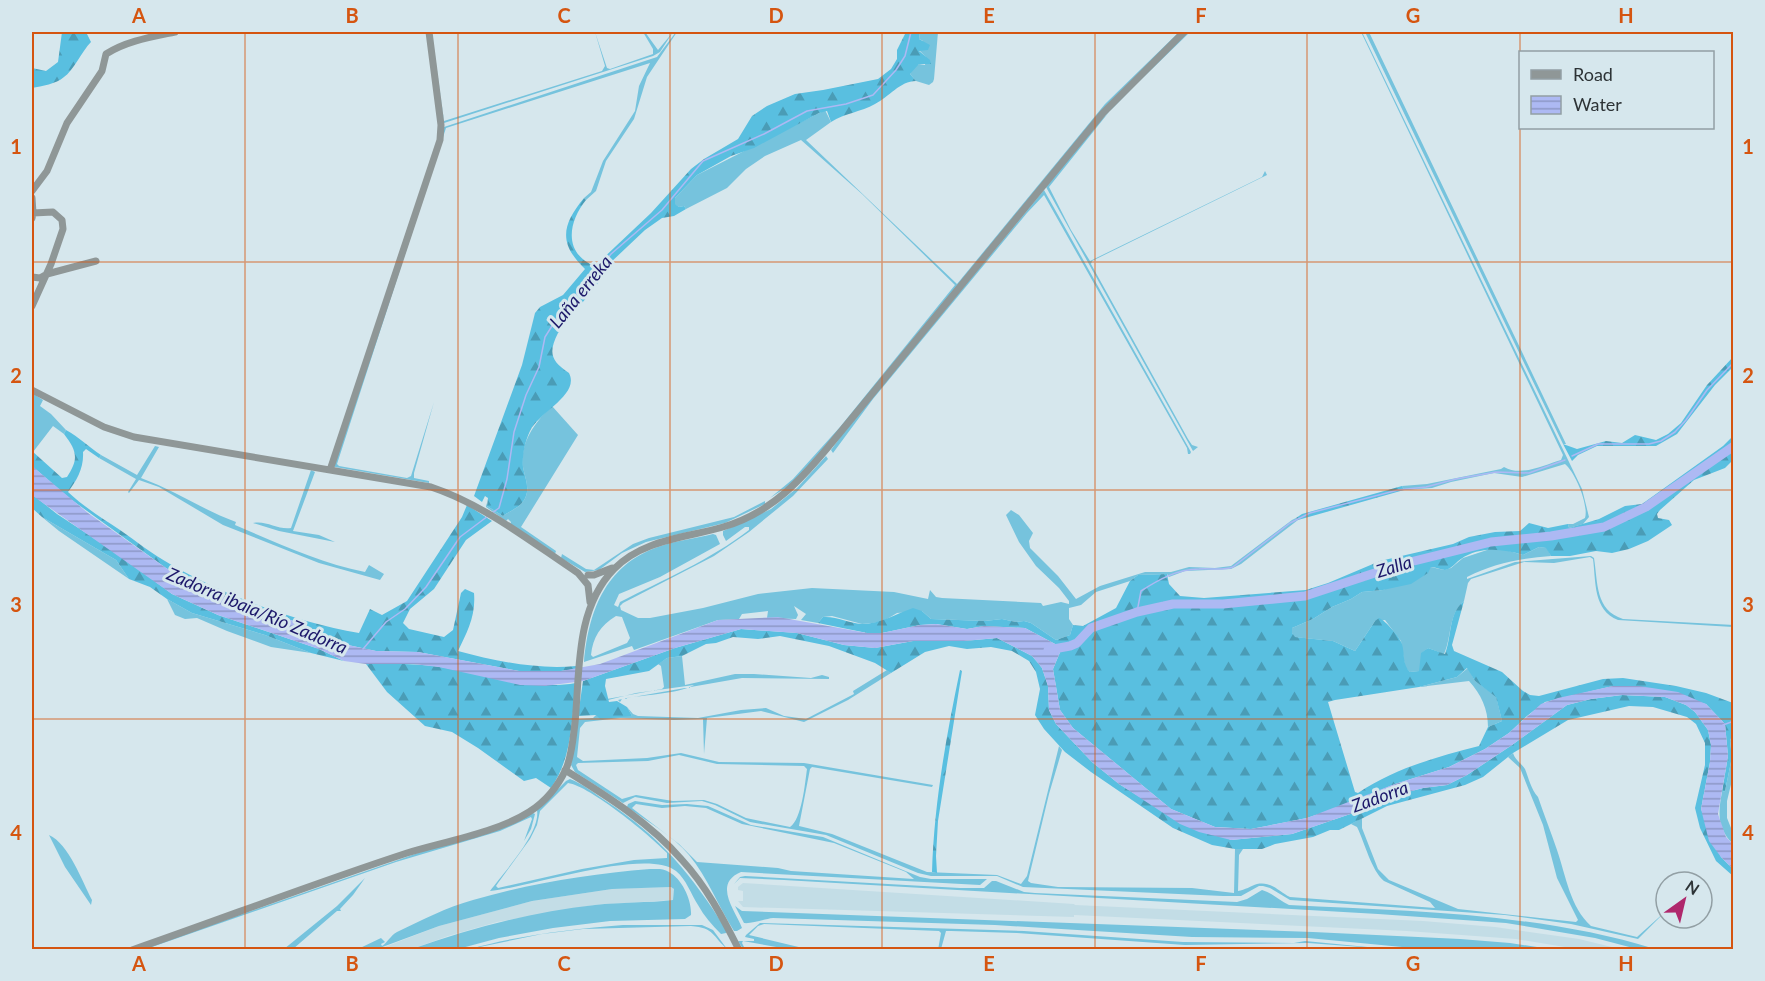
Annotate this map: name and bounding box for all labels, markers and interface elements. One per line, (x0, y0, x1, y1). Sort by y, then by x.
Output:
text: A (131, 3, 146, 27)
text: B (345, 3, 359, 27)
text: C (557, 3, 571, 27)
text: D (768, 3, 784, 27)
text: E (983, 3, 995, 27)
text: F (1195, 3, 1207, 27)
text: G (1406, 3, 1420, 27)
text: H (1618, 3, 1634, 27)
legend (1519, 51, 1714, 129)
text: Road (1573, 63, 1613, 85)
text: Water (1573, 93, 1622, 115)
text: 1 (10, 134, 22, 158)
text: 1 (1742, 134, 1754, 158)
water label: Laña erreka (544, 251, 616, 332)
text: 2 (10, 363, 22, 387)
text: 2 (1742, 363, 1754, 387)
water label: Zalla (1372, 550, 1414, 582)
water label: Zadorra ibaia/Río Zadorra (163, 562, 351, 658)
text: 3 (10, 592, 22, 616)
text: 3 (1742, 592, 1754, 616)
water label: Zadorra (1347, 776, 1411, 817)
text: 4 (10, 820, 22, 844)
text: 4 (1742, 820, 1754, 844)
north arrow (1654, 870, 1714, 930)
text: N (1682, 876, 1703, 898)
text: A (131, 951, 146, 975)
text: B (345, 951, 359, 975)
text: C (557, 951, 571, 975)
text: D (768, 951, 784, 975)
text: E (983, 951, 995, 975)
text: F (1195, 951, 1207, 975)
text: G (1406, 951, 1420, 975)
text: H (1618, 951, 1634, 975)

